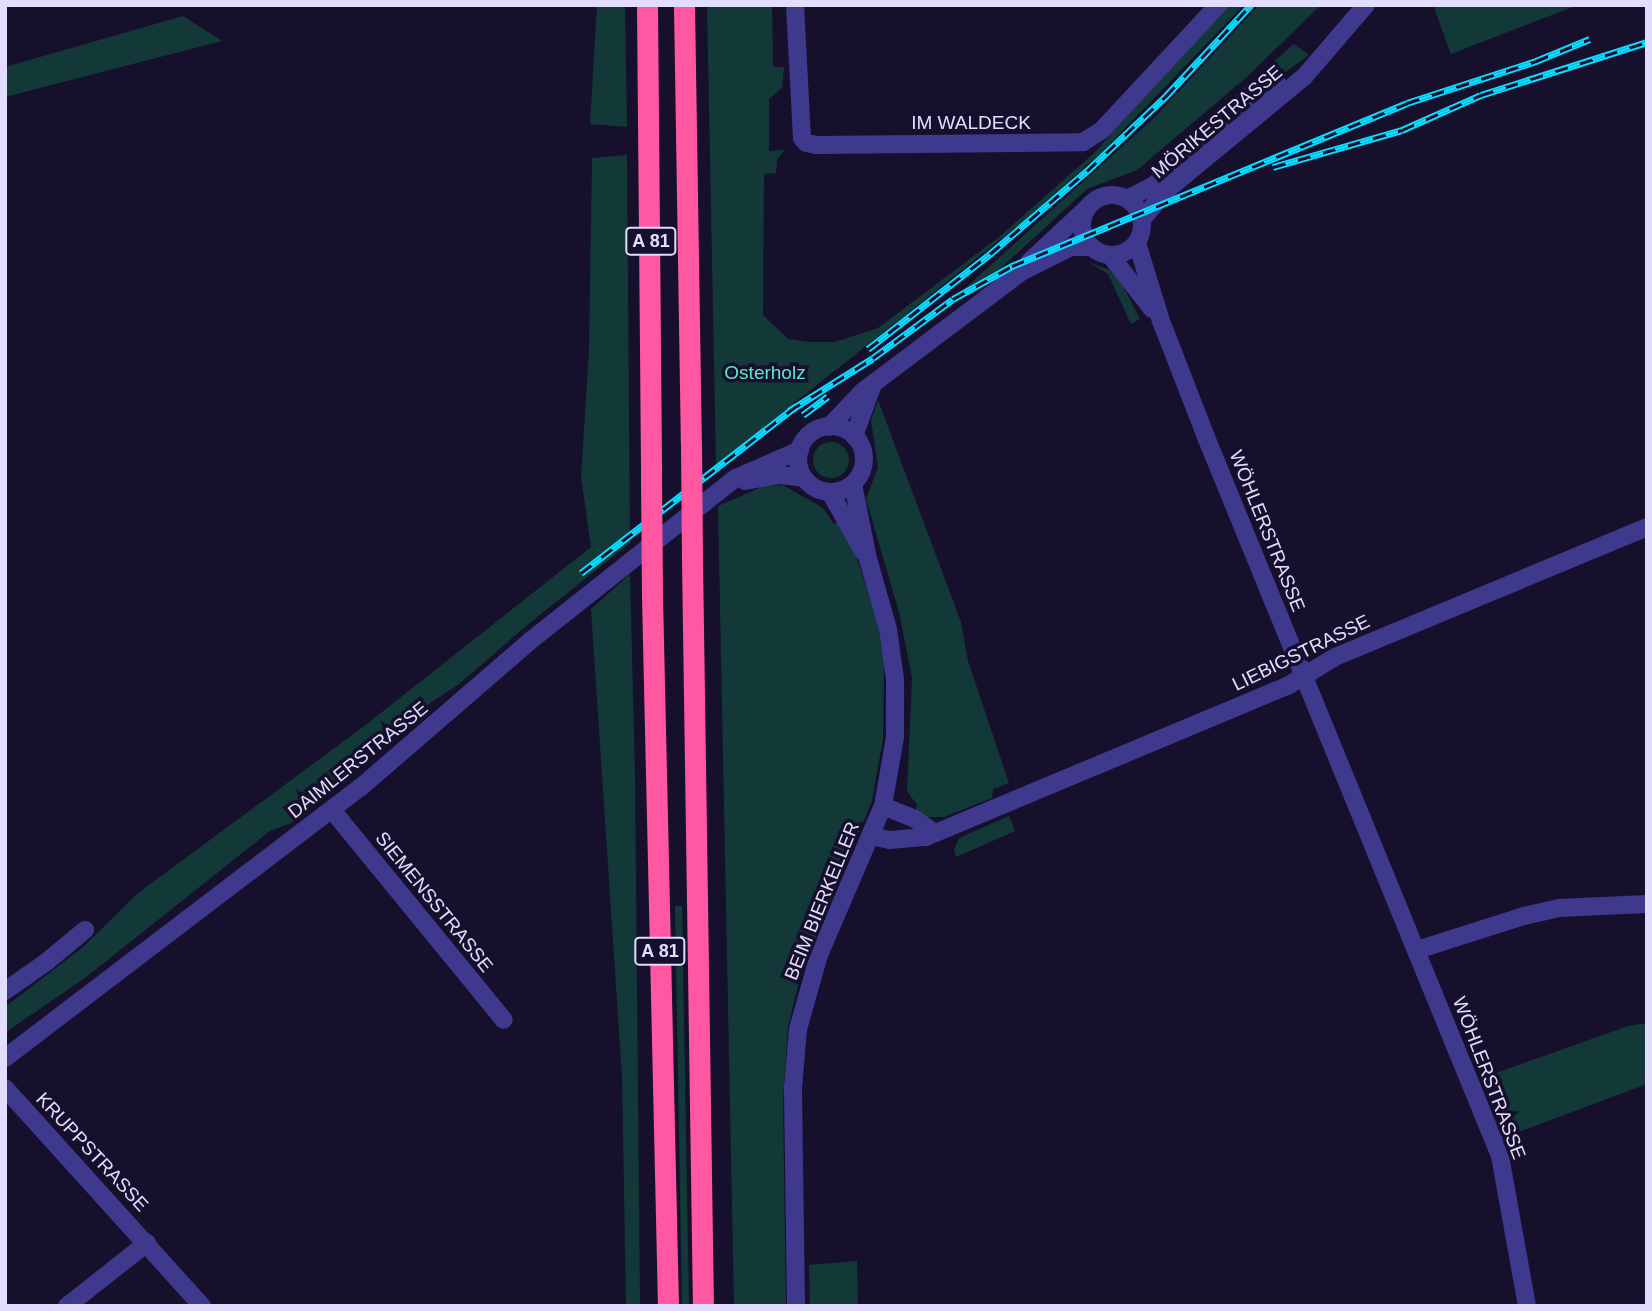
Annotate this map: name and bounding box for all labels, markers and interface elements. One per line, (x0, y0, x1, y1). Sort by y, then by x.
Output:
street label: MÖRIKESTRASSE (1147, 61, 1287, 183)
street label: IM WALDECK (911, 112, 1031, 134)
road number: A 81 (625, 227, 677, 256)
park label: Osterholz (724, 362, 806, 384)
street label: WÖHLERSTRASSE (1224, 447, 1310, 615)
street label: LIEBIGSTRASSE (1229, 610, 1373, 696)
street label: DAIMLERSTRASSE (284, 697, 432, 823)
street label: BEIM BIERKELLER (780, 818, 864, 984)
street label: SIEMENSSTRASSE (370, 827, 498, 977)
road number: A 81 (634, 936, 686, 966)
street label: WÖHLERSTRASSE (1448, 994, 1530, 1162)
street label: KRUPPSTRASSE (31, 1088, 153, 1216)

